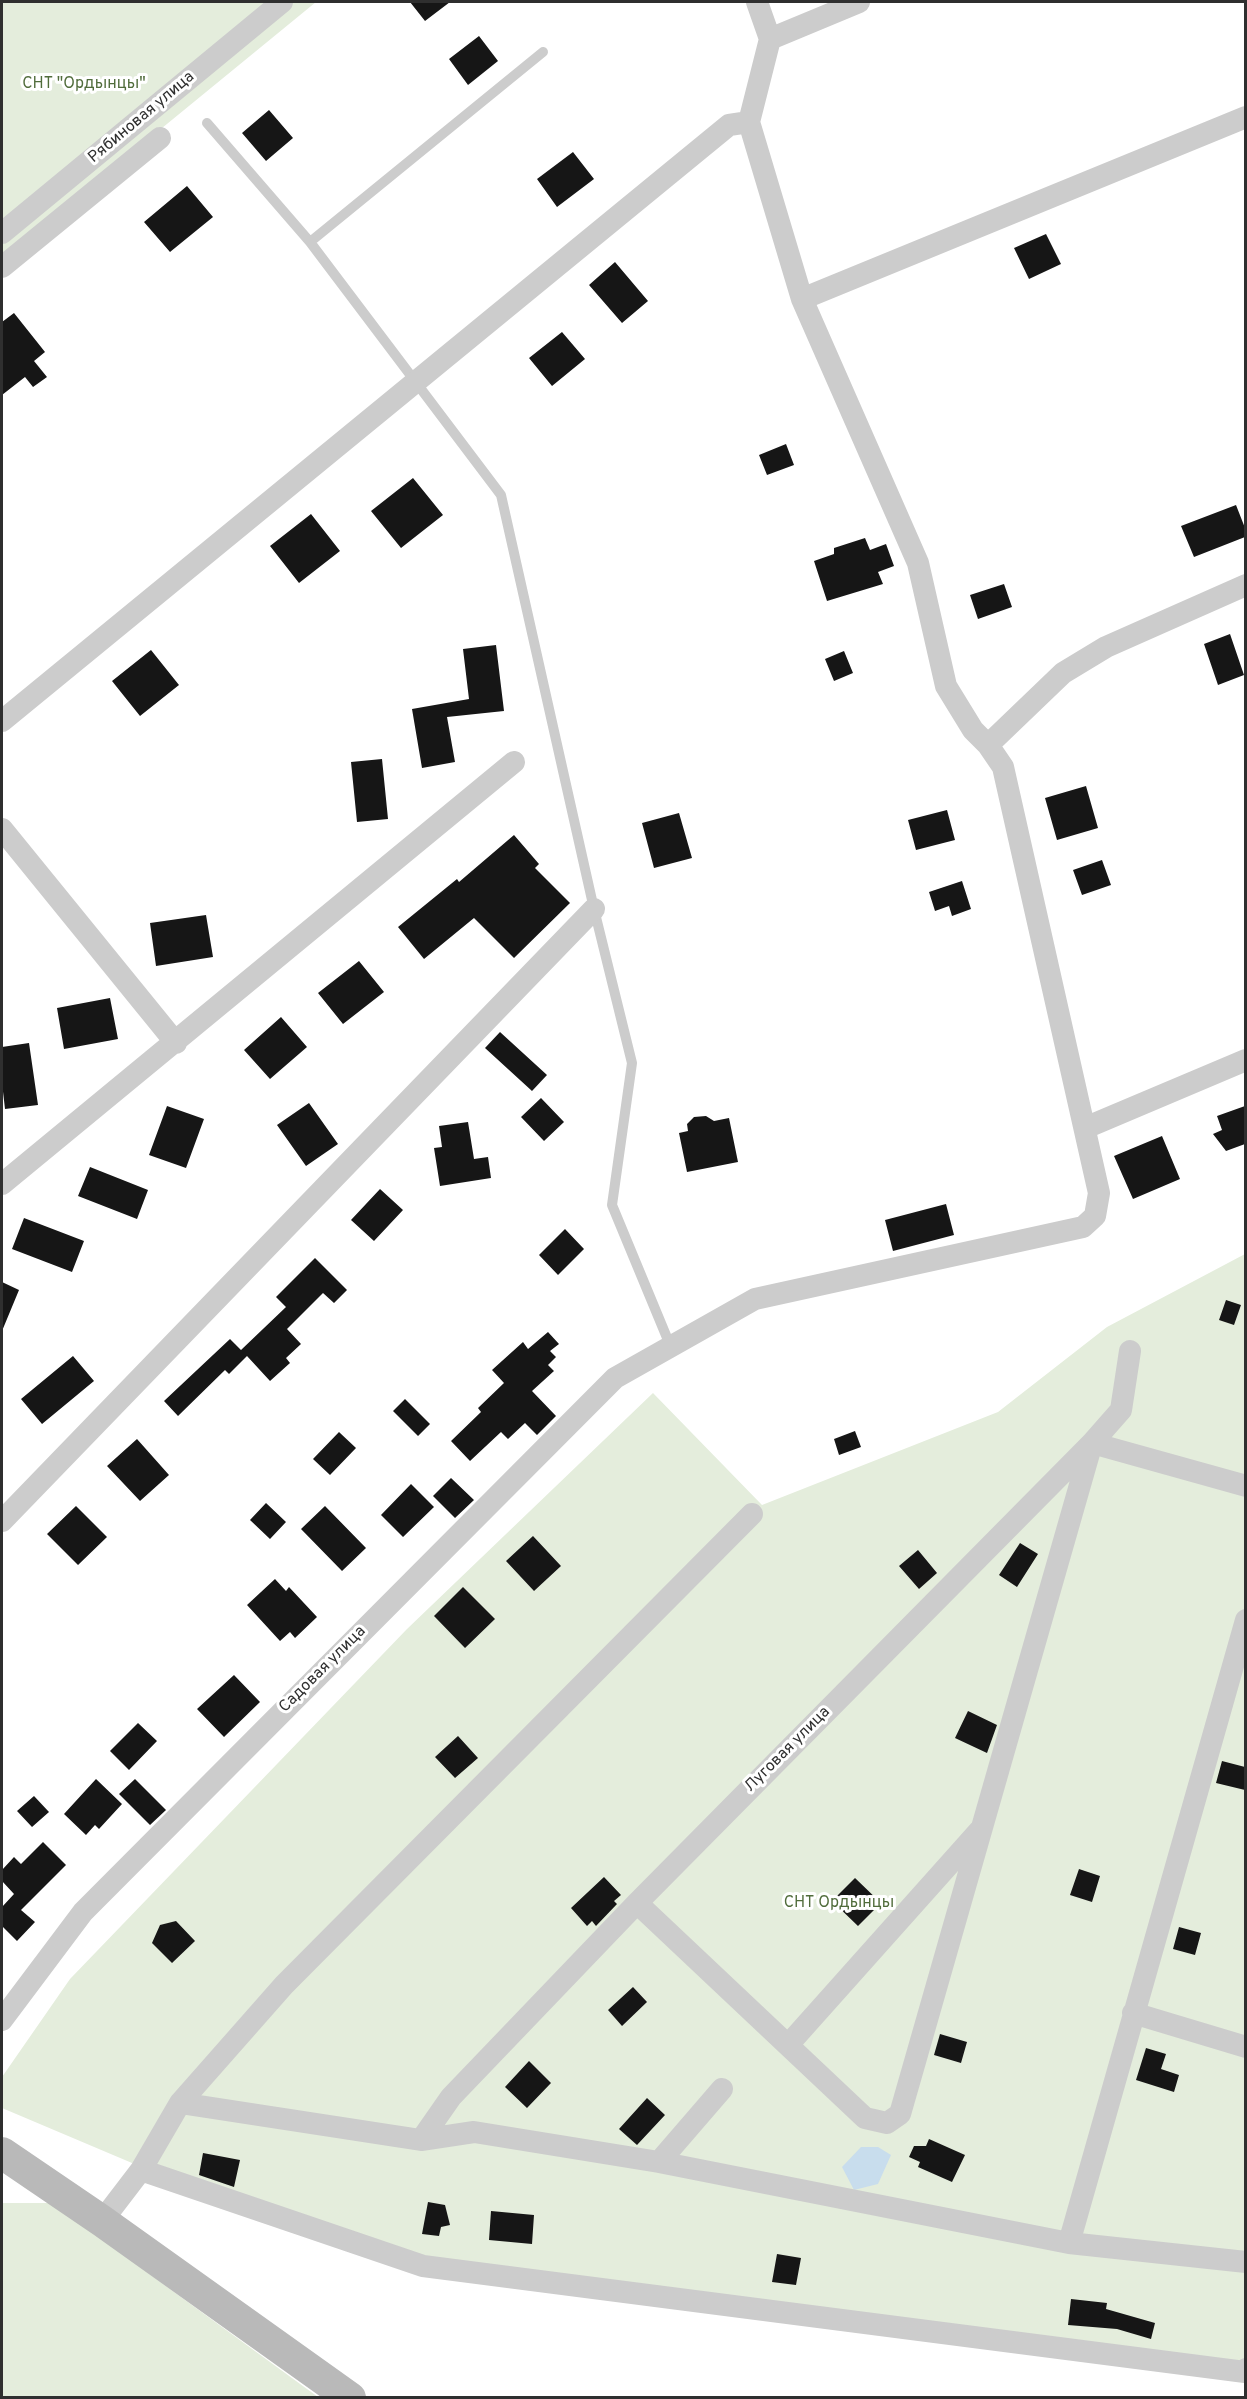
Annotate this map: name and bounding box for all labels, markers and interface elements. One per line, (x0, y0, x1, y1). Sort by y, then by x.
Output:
street label: Рябиновая улица (85, 68, 199, 168)
park label: СНТ "Ордынцы" (22, 75, 146, 95)
street label: Садовая улица (276, 1623, 370, 1717)
street label: Луговая улица (741, 1703, 835, 1797)
park label: СНТ Ордынцы (784, 1894, 894, 1914)

